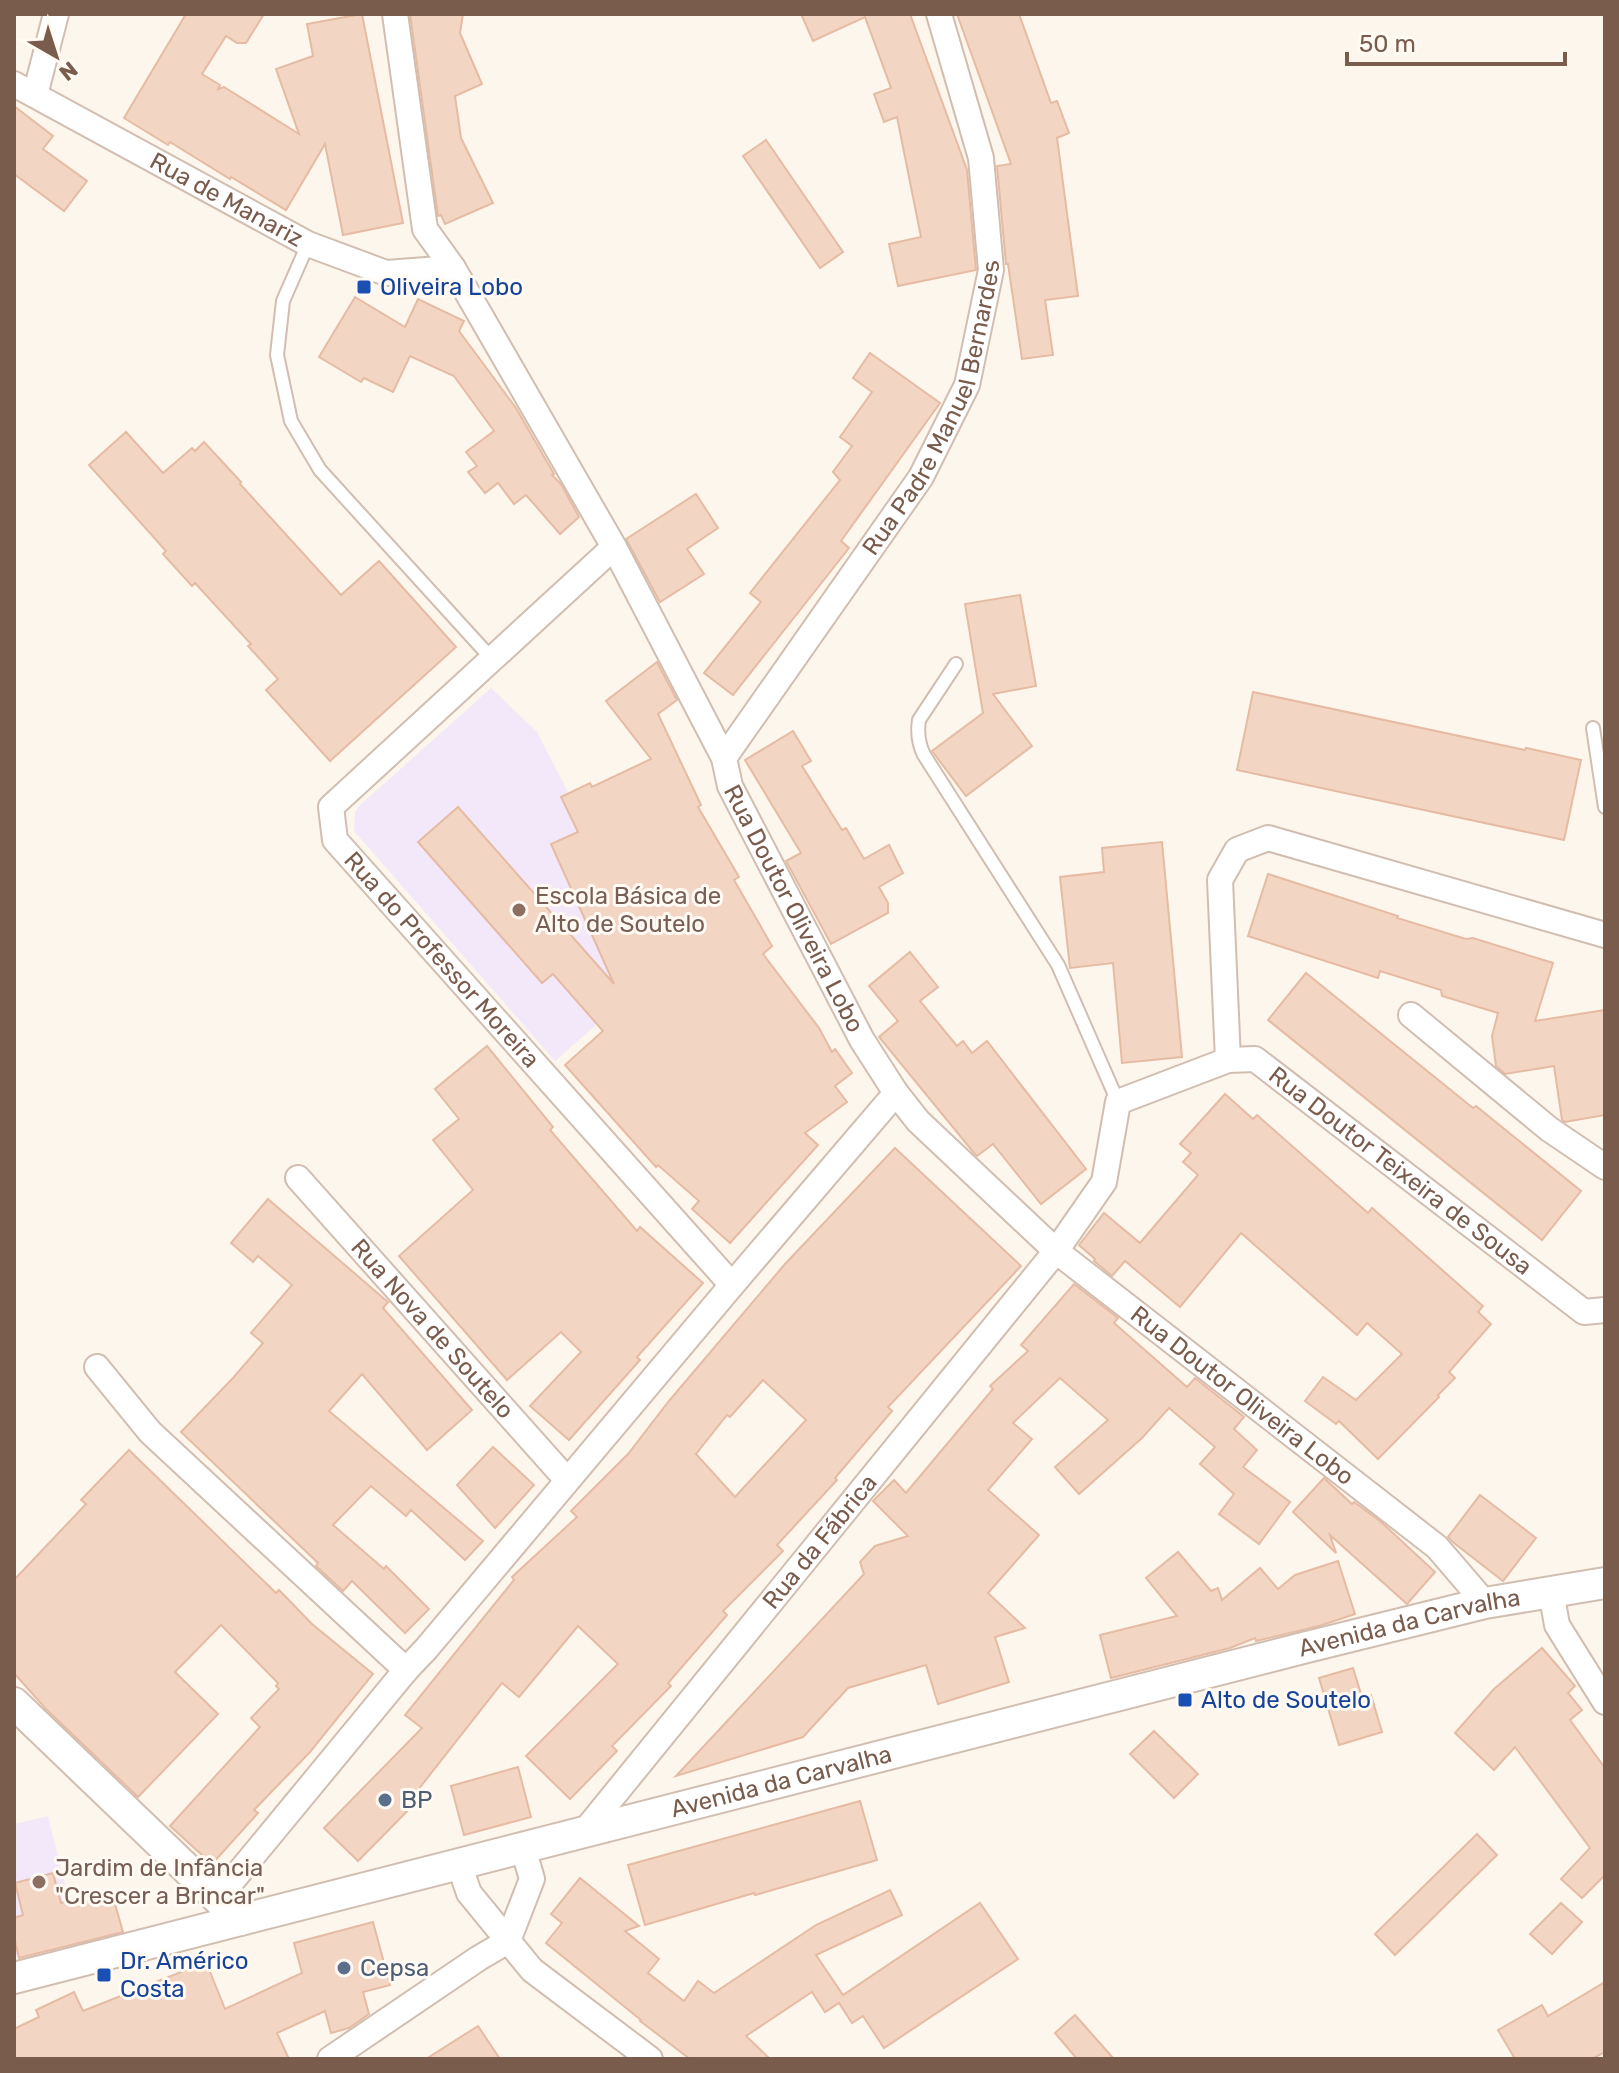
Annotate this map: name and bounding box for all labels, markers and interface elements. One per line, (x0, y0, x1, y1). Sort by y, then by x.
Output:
north arrow (16, 16, 96, 96)
scale bar (1347, 16, 1565, 66)
text: 50 m (1359, 30, 1416, 58)
text: N (54, 56, 83, 87)
street label: Rua de Manariz (145, 147, 308, 253)
street label: Rua Padre Manuel Bernardes (857, 259, 1005, 561)
place label: Oliveira Lobo (380, 273, 523, 301)
marker: Oliveira Lobo (355, 278, 373, 296)
street label: Rua Doutor Oliveira Lobo (718, 780, 870, 1037)
street label: Rua do Professor Moreira (338, 846, 545, 1073)
place label: Escola Básica de Alto de Soutelo (535, 882, 721, 938)
marker: Escola Básica de Alto de Soutelo (510, 901, 528, 919)
street label: Rua Doutor Teixeira de Sousa (1263, 1061, 1537, 1281)
street label: Rua Nova de Soutelo (345, 1233, 519, 1424)
street label: Rua Doutor Oliveira Lobo (1125, 1300, 1359, 1491)
street label: Rua da Fábrica (757, 1469, 883, 1615)
street label: Avenida da Carvalha (1296, 1583, 1522, 1663)
place label: Alto de Soutelo (1201, 1686, 1371, 1714)
marker: Alto de Soutelo (1176, 1691, 1194, 1709)
street label: Avenida da Carvalha (668, 1740, 895, 1823)
place label: BP (401, 1786, 432, 1814)
marker: BP (376, 1791, 394, 1809)
place label: Jardim de Infância "Crescer a Brincar" (55, 1854, 265, 1910)
marker: Jardim de Infância "Crescer a Brincar" (30, 1873, 48, 1891)
place label: Dr. Américo Costa (120, 1947, 248, 2003)
place label: Cepsa (360, 1954, 429, 1982)
marker: Cepsa (335, 1959, 353, 1977)
marker: Dr. Américo Costa (95, 1966, 113, 1984)

